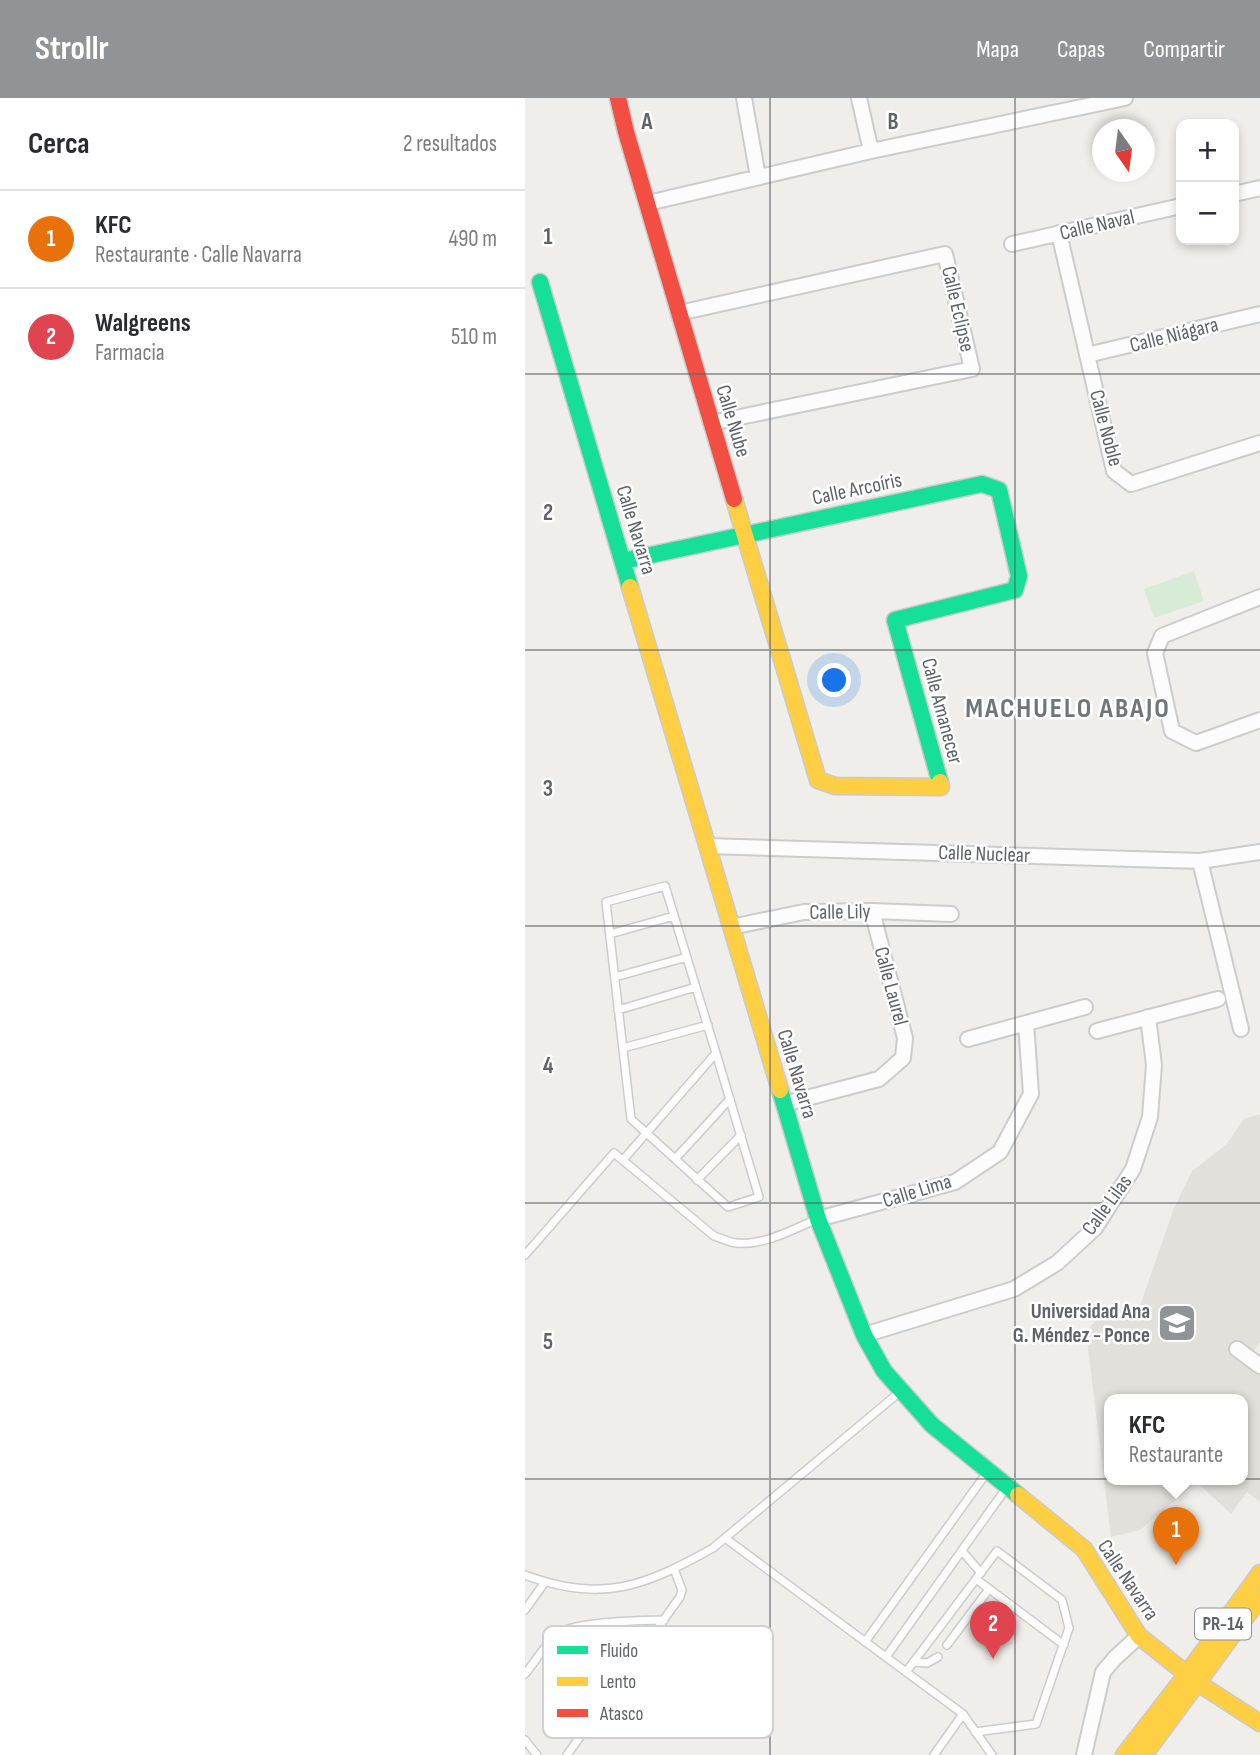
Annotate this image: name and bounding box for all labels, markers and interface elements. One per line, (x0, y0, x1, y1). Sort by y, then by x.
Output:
text: Strollr (35, 29, 109, 69)
text: Mapa (976, 35, 1019, 64)
text: Capas (1057, 35, 1105, 64)
text: Compartir (1143, 35, 1225, 64)
text: A (641, 108, 654, 136)
text: B (888, 108, 899, 136)
north arrow (1092, 119, 1155, 182)
map controls (1176, 119, 1239, 245)
button: + (1176, 119, 1239, 182)
text: Cerca (28, 126, 90, 162)
text: 2 resultados (403, 130, 497, 158)
button: − (1176, 182, 1239, 245)
street label: Calle Naval (1057, 204, 1137, 246)
text: KFC (95, 210, 132, 241)
text: 1 (543, 223, 553, 251)
text: 1 (46, 225, 56, 253)
text: 490 m (448, 225, 497, 253)
text: Restaurante · Calle Navarra (95, 241, 302, 269)
street label: Calle Eclipse (936, 264, 980, 354)
text: Walgreens (95, 308, 191, 339)
street label: Calle Niágara (1127, 312, 1221, 358)
text: 2 (46, 323, 56, 351)
text: 510 m (451, 323, 497, 351)
text: Farmacia (95, 339, 165, 367)
street label: Calle Nube (710, 382, 756, 460)
street label: Calle Noble (1084, 387, 1128, 469)
street label: Calle Arcoíris (810, 467, 904, 511)
street label: Calle Navarra (611, 482, 661, 578)
text: 2 (543, 499, 553, 527)
street label: Calle Amanecer (916, 655, 968, 767)
your location (817, 663, 851, 697)
district label: MACHUELO ABAJO (965, 692, 1171, 725)
text: 3 (543, 775, 553, 803)
street label: Calle Nuclear (938, 840, 1030, 868)
street label: Calle Lily (809, 899, 871, 925)
street label: Calle Laurel (869, 944, 913, 1028)
street label: Calle Navarra (772, 1026, 822, 1122)
text: 4 (543, 1052, 554, 1080)
street label: Calle Lima (880, 1169, 954, 1213)
street label: Calle Lilas (1077, 1170, 1137, 1240)
place label: Universidad Ana G. Méndez - Ponce (1013, 1299, 1150, 1348)
school or university icon: Universidad Ana G. Méndez - Ponce (1156, 1302, 1198, 1344)
text: 5 (543, 1328, 553, 1356)
popup (1104, 1394, 1248, 1485)
text: KFC (1129, 1410, 1165, 1441)
text: Restaurante (1129, 1441, 1223, 1469)
pin: 1 (1153, 1507, 1199, 1565)
street label: Calle Navarra (1092, 1535, 1164, 1625)
pin: 2 (970, 1601, 1016, 1659)
road number: PR-14 (1195, 1608, 1251, 1640)
legend (543, 1626, 773, 1738)
text: Fluido (600, 1640, 638, 1663)
text: Lento (600, 1671, 636, 1694)
text: Atasco (599, 1703, 643, 1726)

